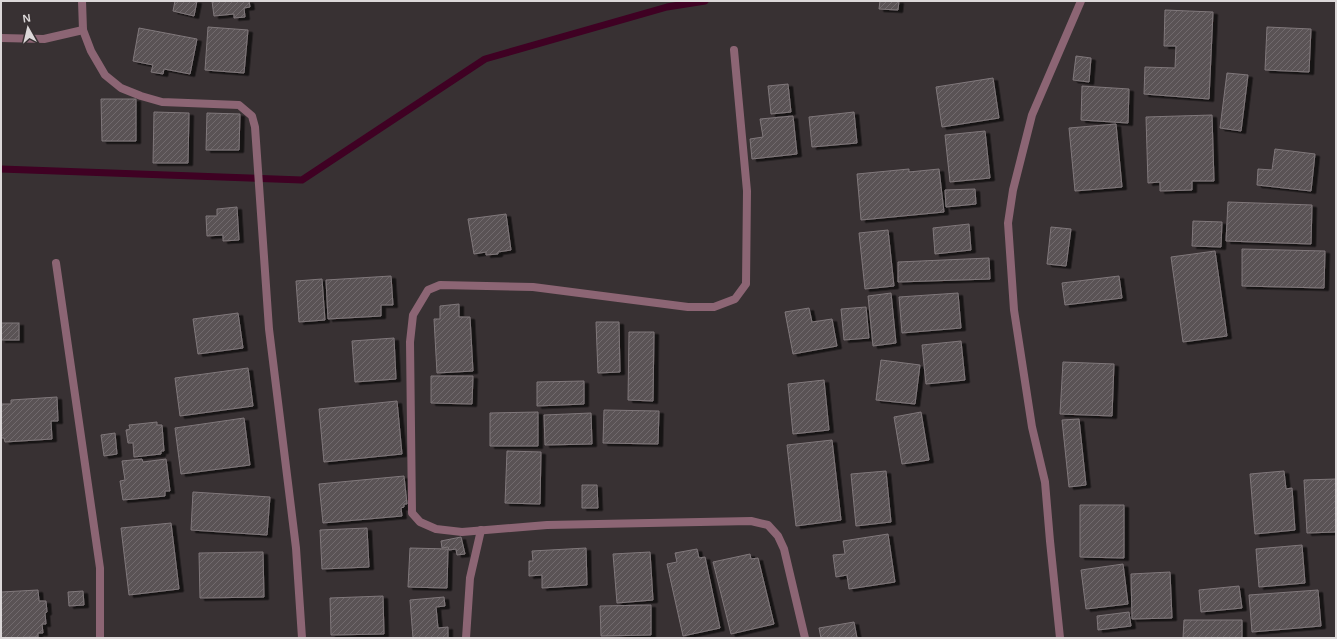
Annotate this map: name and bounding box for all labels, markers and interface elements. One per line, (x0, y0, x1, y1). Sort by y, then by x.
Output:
north arrow (8, 8, 48, 48)
text: N (22, 12, 31, 25)

